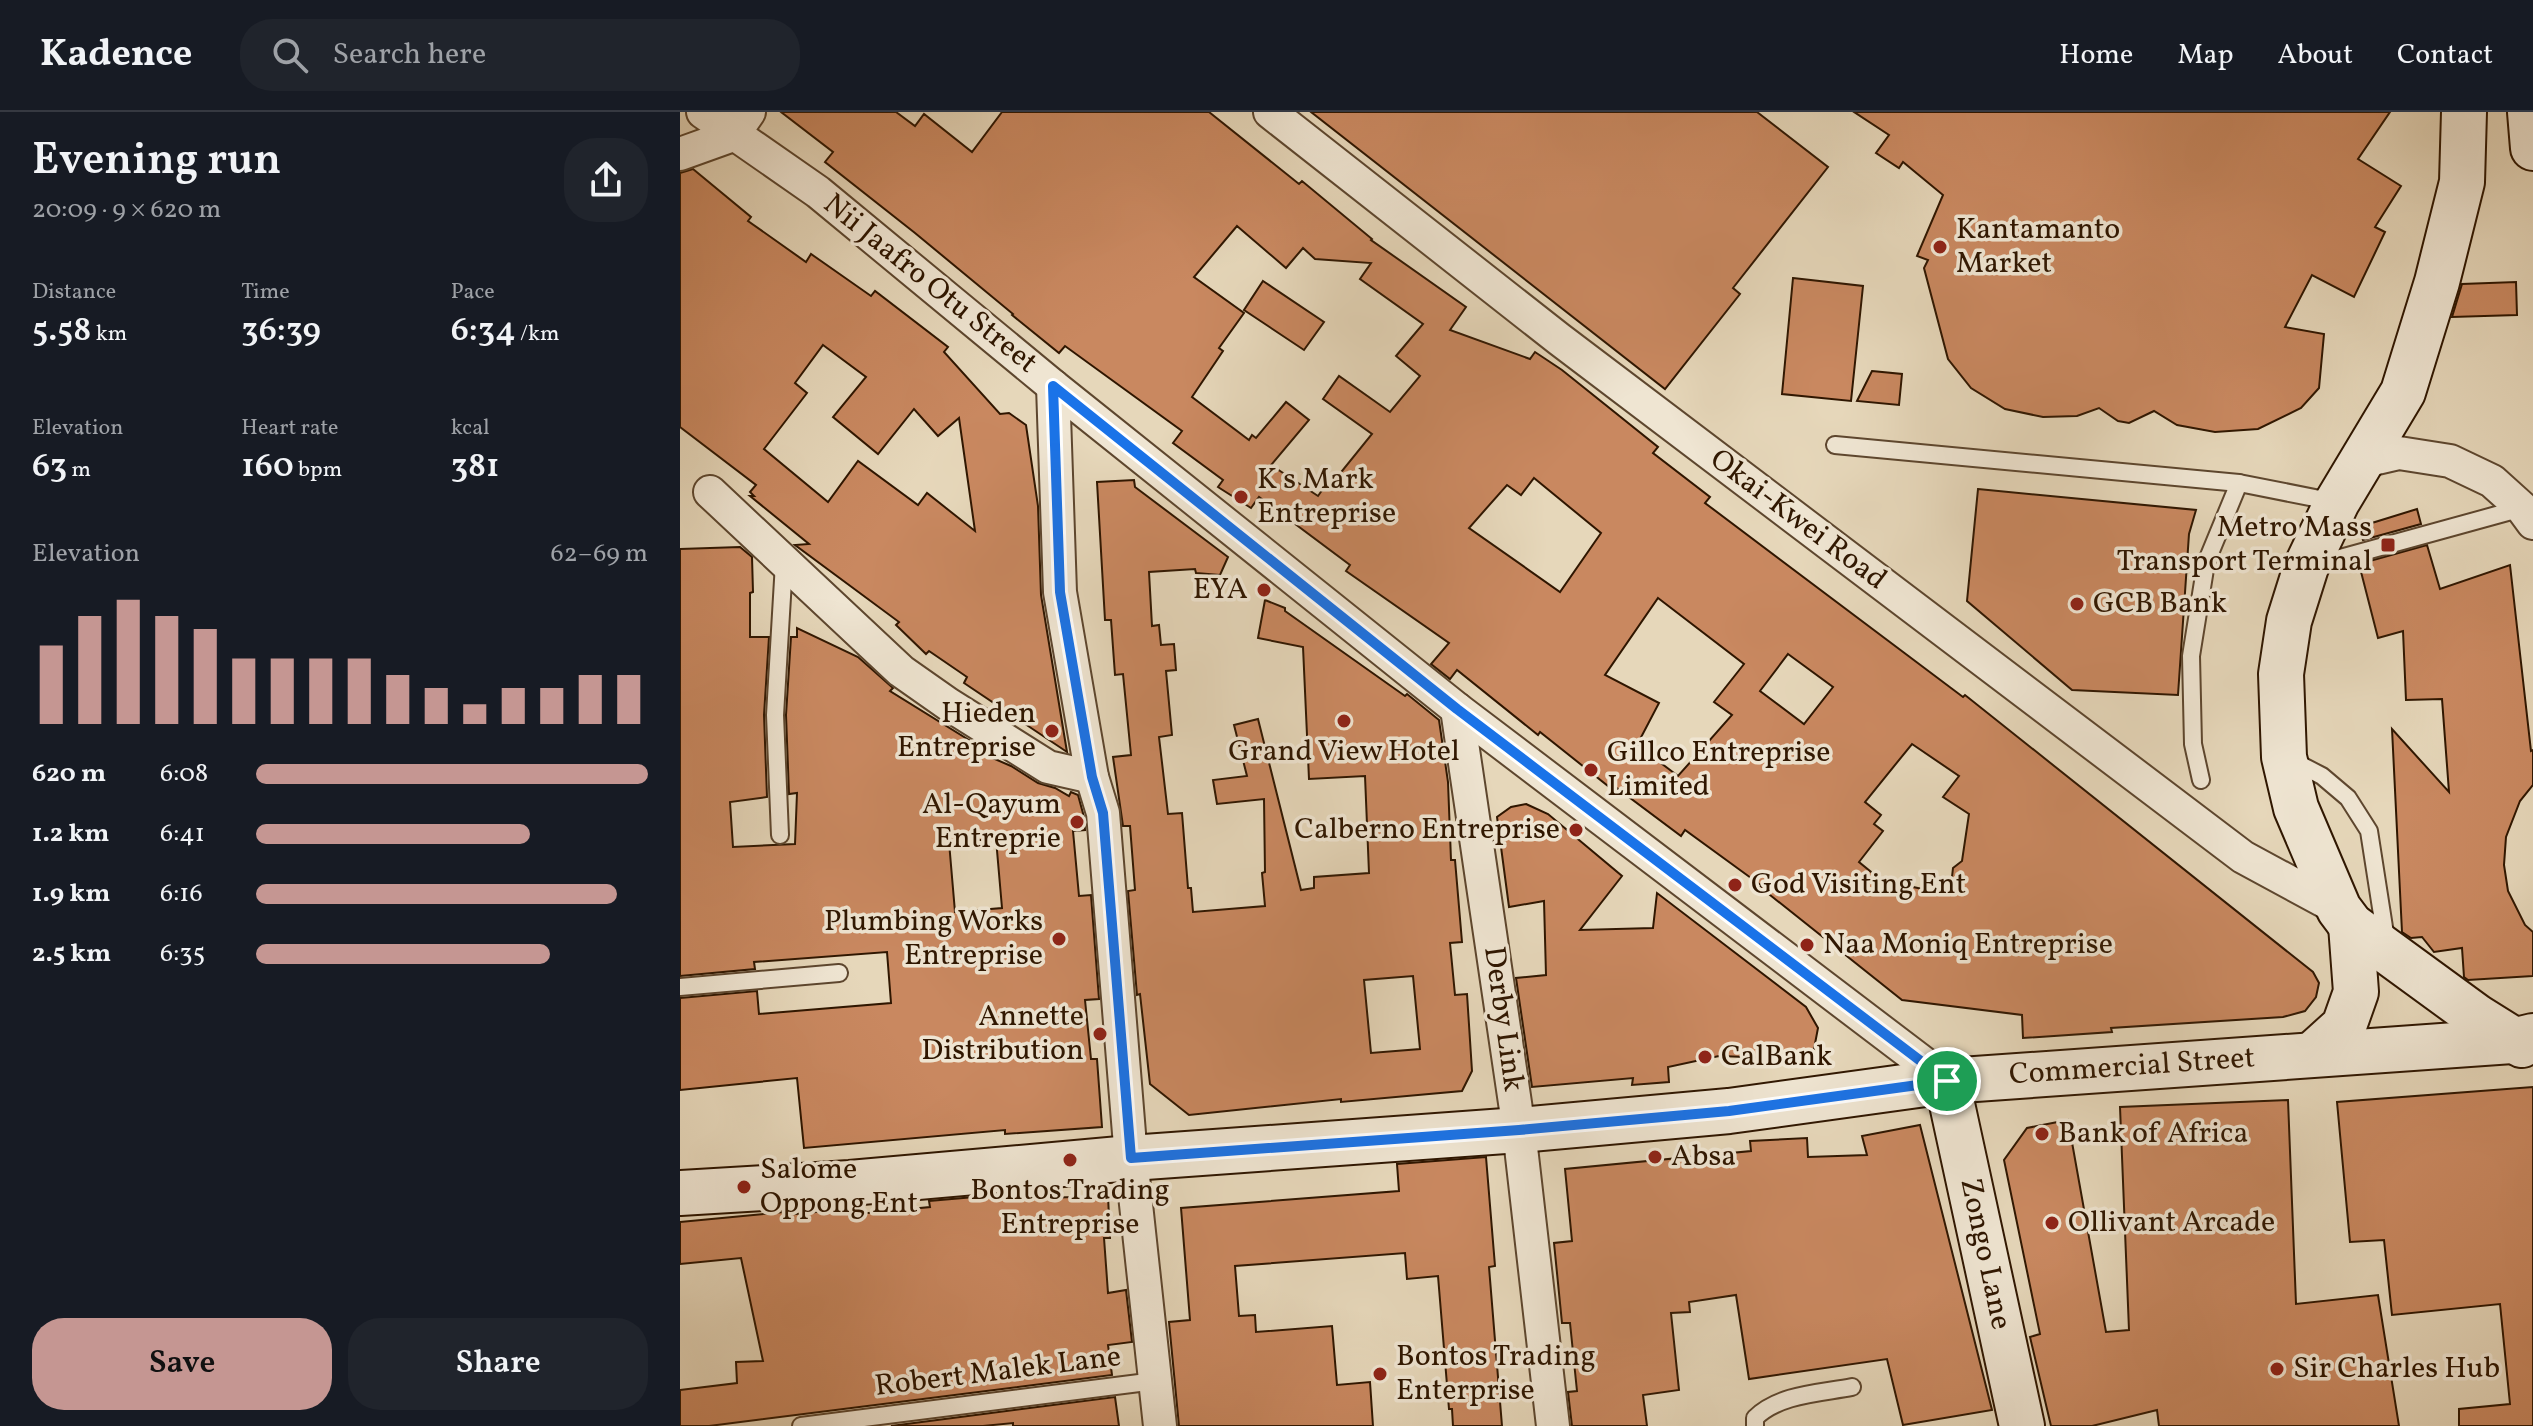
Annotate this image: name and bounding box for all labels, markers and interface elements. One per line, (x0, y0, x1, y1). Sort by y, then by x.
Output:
search box (240, 19, 800, 91)
text: Kadence (40, 29, 192, 82)
icon: search (268, 33, 312, 77)
text: Search here (332, 34, 486, 76)
text: Home (2059, 36, 2133, 75)
text: Map (2177, 36, 2233, 75)
text: About (2277, 36, 2353, 75)
text: Contact (2397, 36, 2493, 75)
text: Evening run (32, 131, 281, 192)
button: share (564, 138, 648, 222)
street label: Nii Jaafro Otu Street (814, 184, 1046, 384)
text: 20:09 · 9 × 620 m (32, 192, 221, 228)
place label: Kantamanto Market (1956, 209, 2120, 285)
marker: Kantamanto Market (1931, 238, 1949, 256)
text: Distance (32, 277, 116, 308)
text: Time (241, 277, 290, 308)
text: Pace (451, 277, 495, 308)
text: 5.58 (32, 308, 91, 355)
text: 36:39 (241, 308, 321, 355)
text: 6:34 (451, 308, 516, 355)
text: km (91, 319, 127, 350)
text: /km (516, 319, 560, 350)
text: Elevation (32, 413, 123, 444)
text: Heart rate (241, 413, 338, 444)
text: kcal (451, 413, 490, 444)
street label: Okai-Kwei Road (1701, 439, 1895, 601)
text: 63 (32, 444, 67, 491)
text: 160 (241, 444, 294, 491)
text: 381 (451, 444, 500, 491)
text: m (67, 455, 91, 486)
text: bpm (294, 455, 342, 486)
place label: K s Mark Entreprise (1257, 459, 1396, 535)
marker: K s Mark Entreprise (1232, 488, 1250, 506)
place label: Metro Mass Transport Terminal (2116, 507, 2372, 583)
text: Elevation (32, 536, 140, 572)
text: 62–69 m (551, 536, 648, 572)
marker: Metro Mass Transport Terminal (2379, 536, 2397, 554)
place label: EYA (1193, 569, 1248, 611)
marker: EYA (1255, 581, 1273, 599)
place label: GCB Bank (2093, 583, 2227, 625)
marker: GCB Bank (2068, 595, 2086, 613)
place label: Hieden Entreprise (897, 693, 1036, 769)
marker: Grand View Hotel (1335, 712, 1353, 730)
marker: Hieden Entreprise (1043, 722, 1061, 740)
place label: Grand View Hotel (1228, 731, 1460, 773)
place label: Gillco Entreprise Limited (1607, 732, 1830, 808)
text: 620 m (32, 756, 106, 792)
text: 6:08 (160, 756, 208, 792)
marker: Gillco Entreprise Limited (1582, 761, 1600, 779)
place label: Al-Qayum Entreprie (922, 784, 1061, 860)
place label: Calberno Entreprise (1294, 809, 1560, 851)
marker: Al-Qayum Entreprie (1068, 813, 1086, 831)
text: 1.2 km (32, 816, 109, 852)
text: 6:41 (160, 816, 205, 852)
marker: Calberno Entreprise (1567, 821, 1585, 839)
place label: God Visiting Ent (1751, 864, 1966, 906)
text: 1.9 km (32, 876, 110, 912)
text: 6:16 (160, 876, 203, 912)
marker: God Visiting Ent (1726, 876, 1744, 894)
place label: Plumbing Works Entreprise (824, 901, 1043, 977)
place label: Naa Moniq Entreprise (1823, 924, 2113, 966)
marker: Plumbing Works Entreprise (1050, 930, 1068, 948)
text: 2.5 km (32, 936, 111, 972)
text: 6:35 (160, 936, 205, 972)
marker: Naa Moniq Entreprise (1798, 936, 1816, 954)
street label: Derby Link (1472, 944, 1534, 1094)
place label: Annette Distribution (921, 996, 1084, 1072)
marker: Annette Distribution (1091, 1025, 1109, 1043)
place label: CalBank (1721, 1036, 1832, 1078)
street label: Commercial Street (2008, 1037, 2256, 1097)
pin (1913, 1047, 1981, 1115)
marker: CalBank (1696, 1048, 1714, 1066)
icon: arrive (1925, 1059, 1969, 1103)
place label: Bank of Africa (2058, 1113, 2248, 1155)
marker: Bank of Africa (2033, 1125, 2051, 1143)
place label: Absa (1671, 1136, 1736, 1178)
marker: Absa (1646, 1148, 1664, 1166)
place label: Salome Oppong Ent (760, 1149, 918, 1225)
marker: Bontos Trading Entreprise (1061, 1151, 1079, 1169)
place label: Bontos Trading Entreprise (970, 1170, 1170, 1246)
street label: Zongo Lane (1948, 1174, 2022, 1334)
marker: Salome Oppong Ent (735, 1178, 753, 1196)
place label: Ollivant Arcade (2068, 1202, 2275, 1244)
marker: Ollivant Arcade (2043, 1214, 2061, 1232)
button: Save (32, 1318, 332, 1410)
button: Share (348, 1318, 648, 1410)
street label: Robert Malek Lane (873, 1336, 1123, 1408)
place label: Bontos Trading Enterprise (1396, 1336, 1596, 1412)
place label: Sir Charles Hub (2293, 1348, 2500, 1390)
marker: Sir Charles Hub (2268, 1360, 2286, 1378)
marker: Bontos Trading Enterprise (1371, 1365, 1389, 1383)

